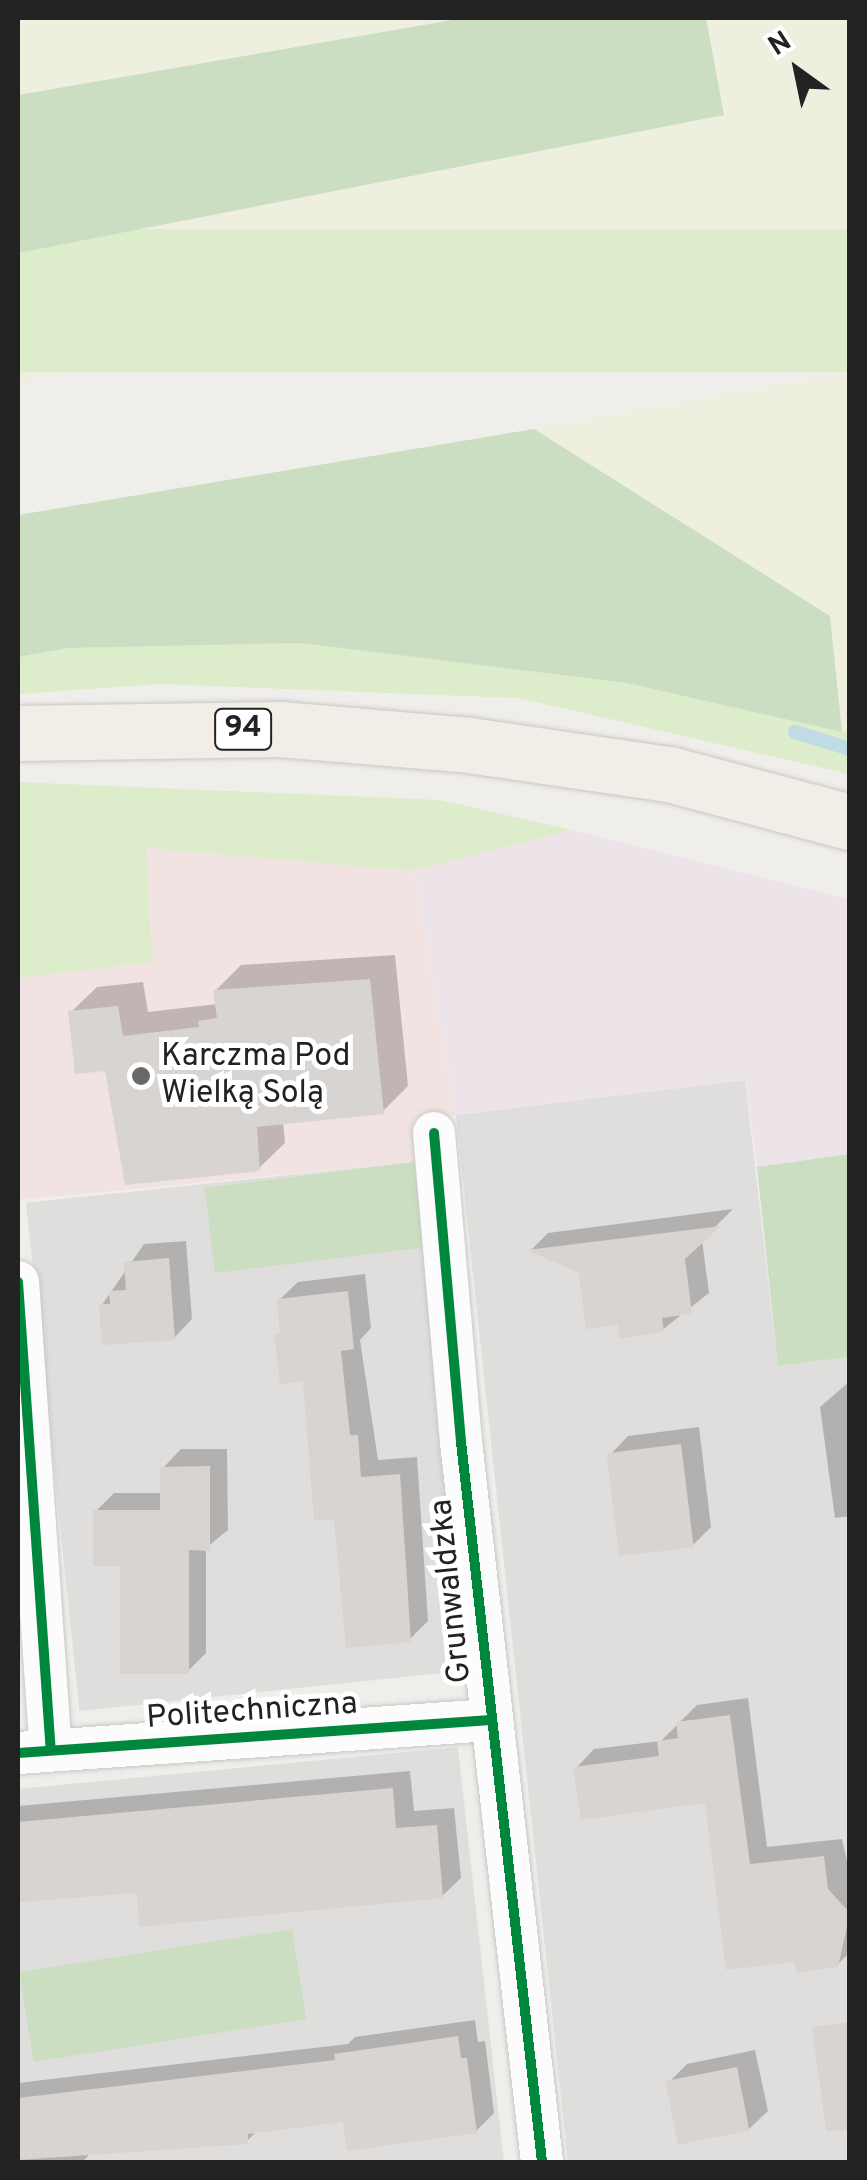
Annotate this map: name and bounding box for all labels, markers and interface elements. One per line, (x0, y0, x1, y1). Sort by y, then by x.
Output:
north arrow (747, 20, 847, 120)
text: N (762, 24, 799, 65)
road number: 94 (213, 704, 273, 754)
place label: Karczma Pod Wielką Solą (161, 1039, 351, 1114)
marker: Karczma Pod Wielką Solą (130, 1065, 152, 1087)
street label: Grunwaldzka (423, 1497, 481, 1685)
street label: Politechniczna (145, 1685, 359, 1739)

